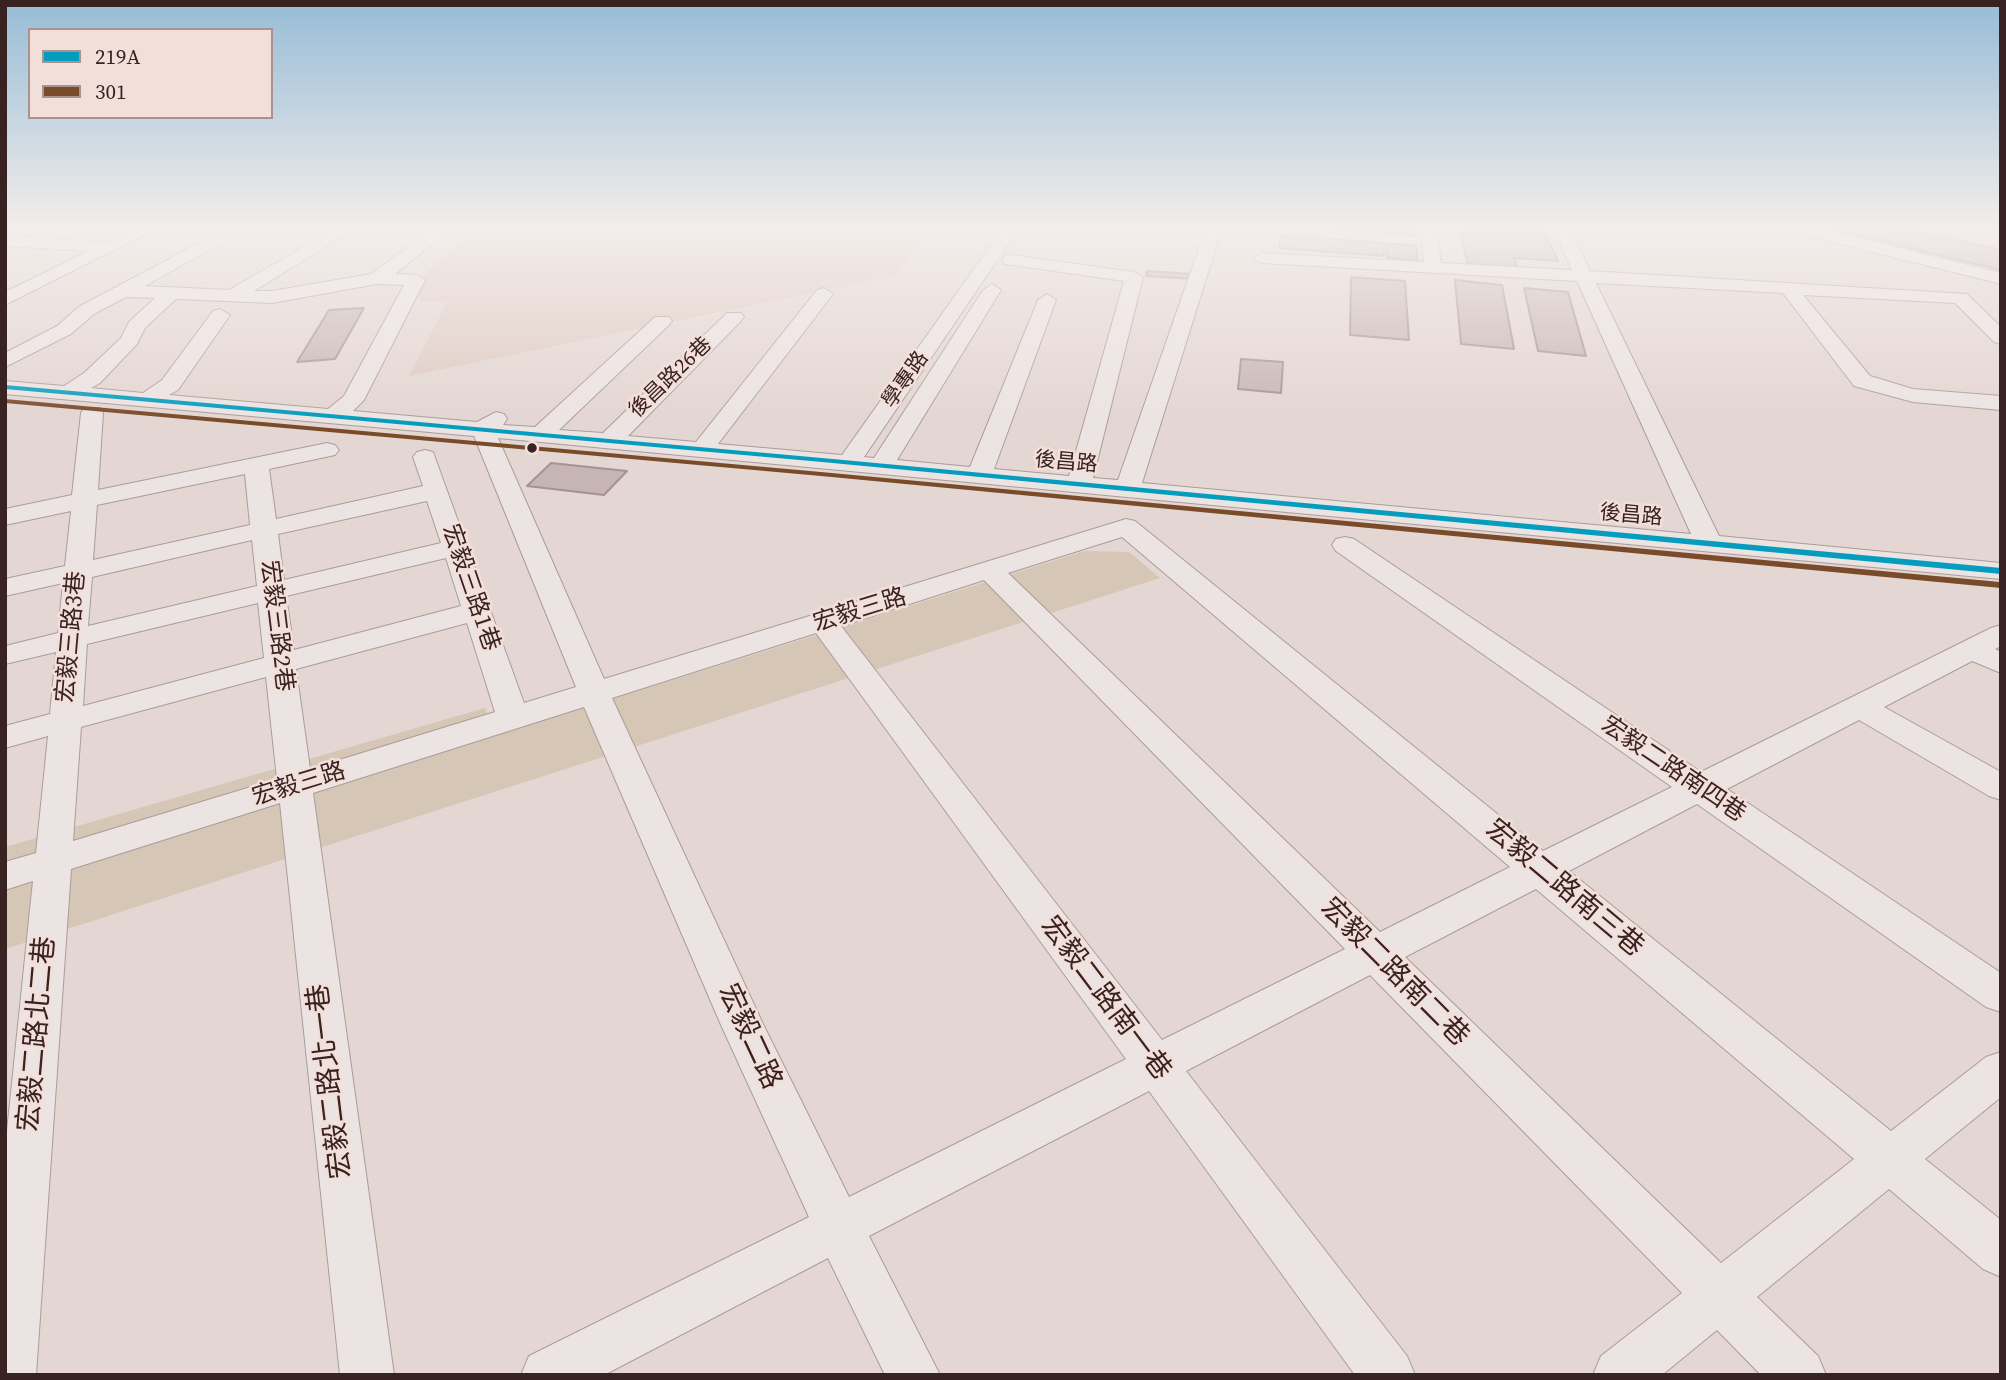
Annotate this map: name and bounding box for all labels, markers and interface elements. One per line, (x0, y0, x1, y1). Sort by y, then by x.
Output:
legend (28, 28, 273, 119)
text: 219A (95, 42, 140, 71)
text: 301 (95, 77, 127, 106)
street label: 後昌路26巷 (624, 332, 718, 424)
street label: 學專路 (878, 347, 934, 413)
unlabelled marker (525, 441, 539, 455)
street label: 後昌路 (1034, 448, 1098, 478)
street label: 後昌路 (1599, 501, 1663, 531)
street label: 宏毅三路1巷 (435, 521, 505, 655)
street label: 宏毅三路2巷 (254, 559, 298, 693)
street label: 宏毅三路3巷 (52, 570, 92, 704)
street label: 宏毅三路 (810, 583, 910, 639)
street label: 宏毅二路南四巷 (1595, 711, 1751, 829)
street label: 宏毅三路 (249, 757, 349, 813)
street label: 宏毅二路南三巷 (1478, 813, 1650, 965)
street label: 宏毅二路南二巷 (1313, 892, 1475, 1054)
street label: 宏毅二路南一巷 (1033, 911, 1177, 1087)
street label: 宏毅二路北二巷 (13, 935, 63, 1133)
street label: 宏毅二路 (710, 979, 788, 1095)
street label: 宏毅二路北一巷 (302, 982, 360, 1180)

